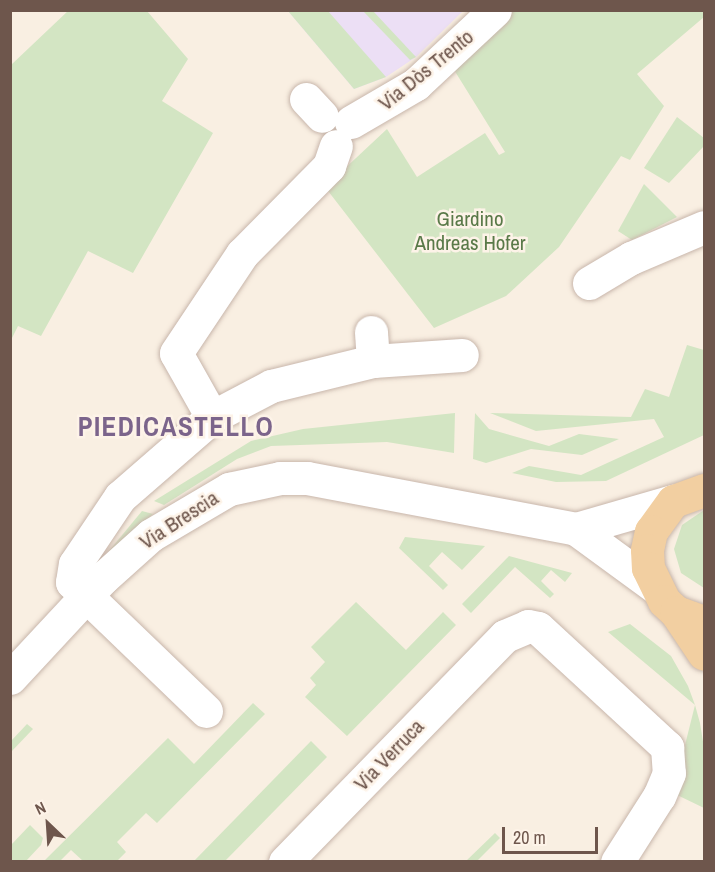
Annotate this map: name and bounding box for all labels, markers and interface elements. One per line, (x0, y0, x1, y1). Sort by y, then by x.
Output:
street label: Via Dòs Trento (373, 24, 479, 116)
park label: Giardino Andreas Hofer (414, 206, 526, 256)
district label: PIEDICASTELLO (78, 411, 274, 443)
street label: Via Brescia (135, 485, 223, 555)
street label: Via Verruca (349, 714, 429, 796)
north arrow (18, 794, 78, 854)
text: N (31, 796, 49, 820)
scale bar (505, 815, 601, 853)
text: 20 m (513, 825, 546, 850)

